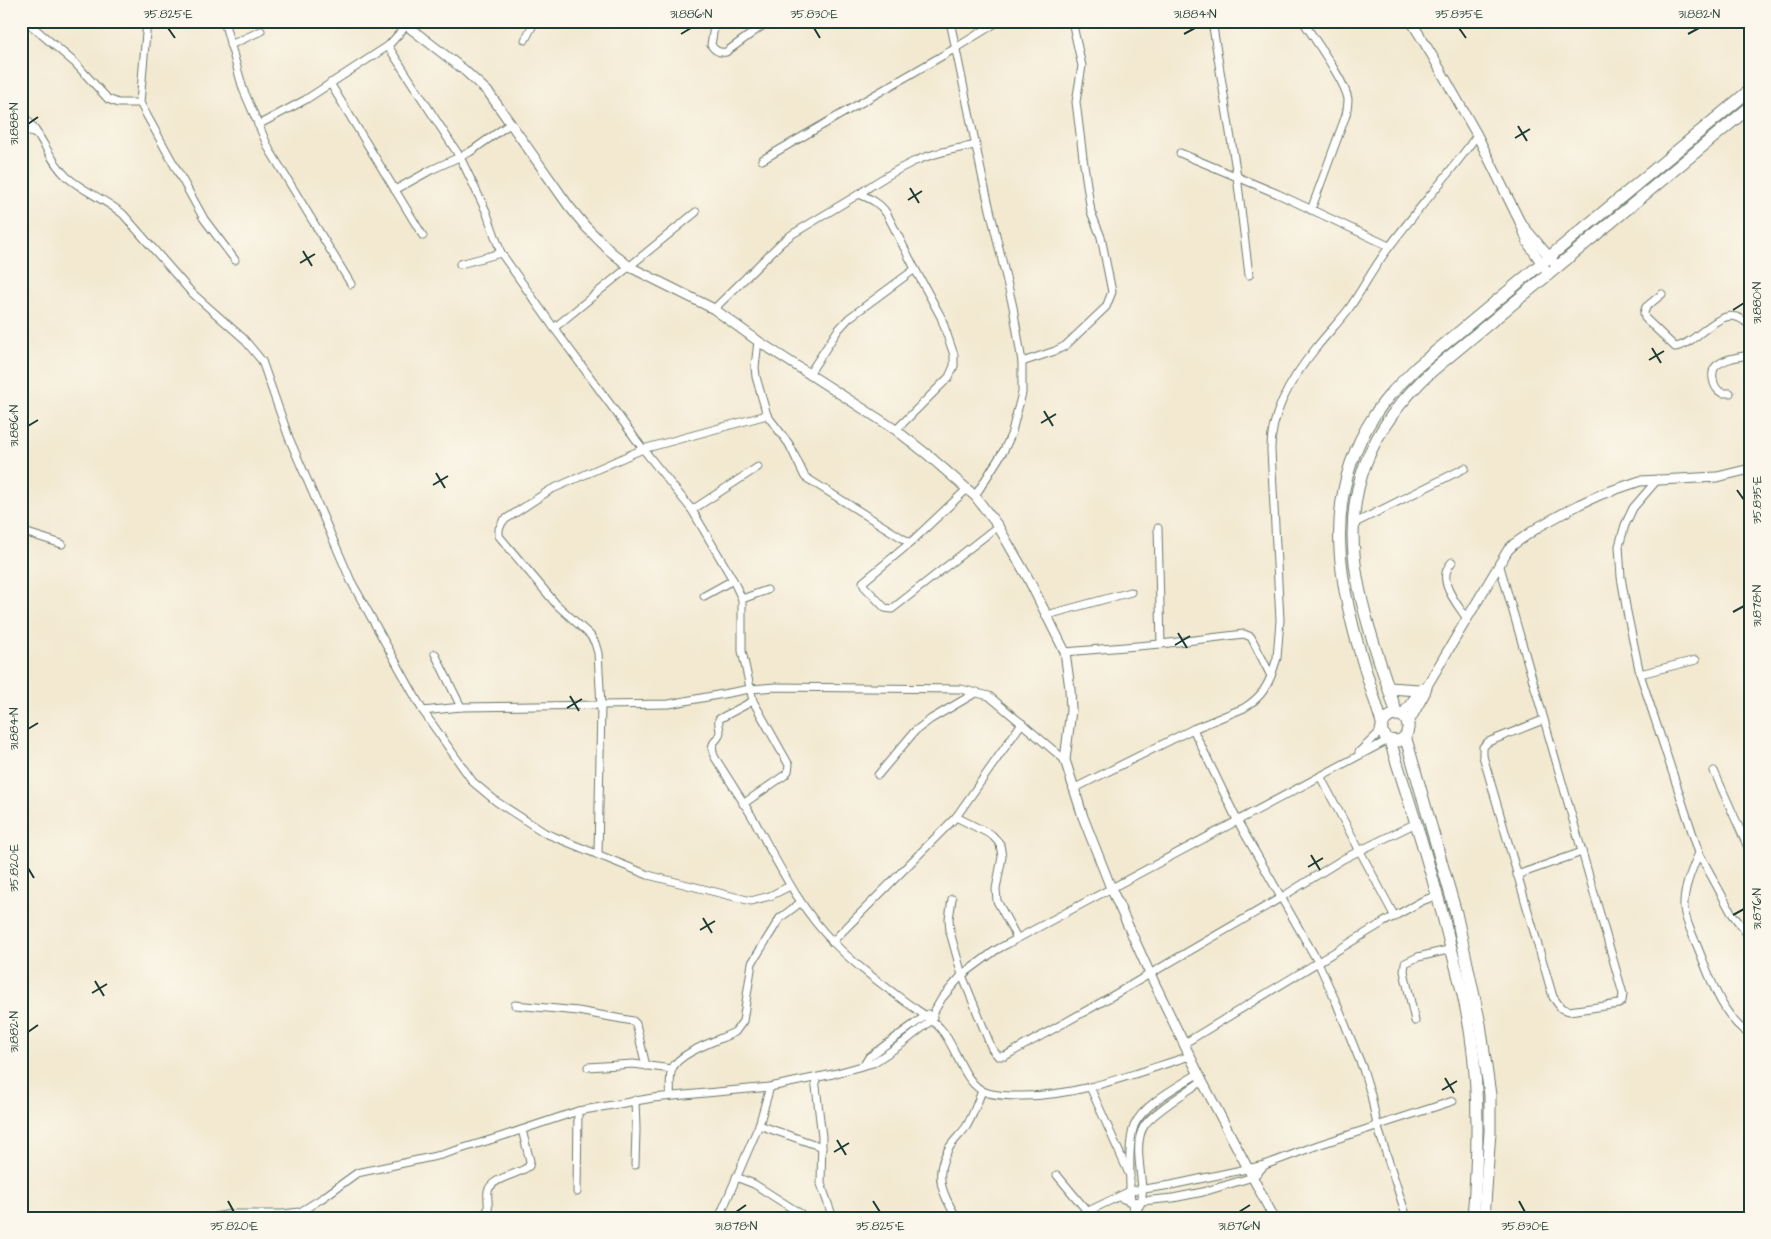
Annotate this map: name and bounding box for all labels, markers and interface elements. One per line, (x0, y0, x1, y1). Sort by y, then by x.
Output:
text: 35.825°E (143, 6, 193, 23)
text: 31.886°N (670, 6, 713, 23)
text: 35.830°E (790, 6, 838, 23)
text: 31.884°N (1173, 6, 1217, 23)
text: 35.835°E (1435, 6, 1483, 23)
text: 31.882°N (1678, 6, 1720, 23)
text: 31.888°N (6, 102, 23, 145)
text: 31.880°N (1749, 281, 1766, 324)
text: 31.886°N (6, 404, 23, 447)
text: 35.835°E (1749, 476, 1766, 524)
text: 31.878°N (1749, 584, 1766, 627)
text: 31.884°N (6, 707, 23, 751)
text: 35.820°E (6, 844, 23, 892)
text: 31.876°N (1749, 887, 1766, 930)
text: 31.882°N (6, 1011, 23, 1053)
text: 35.820°E (210, 1218, 258, 1235)
text: 31.878°N (715, 1218, 758, 1235)
text: 35.825°E (855, 1218, 905, 1235)
text: 31.876°N (1218, 1218, 1261, 1235)
text: 35.830°E (1501, 1218, 1549, 1235)

